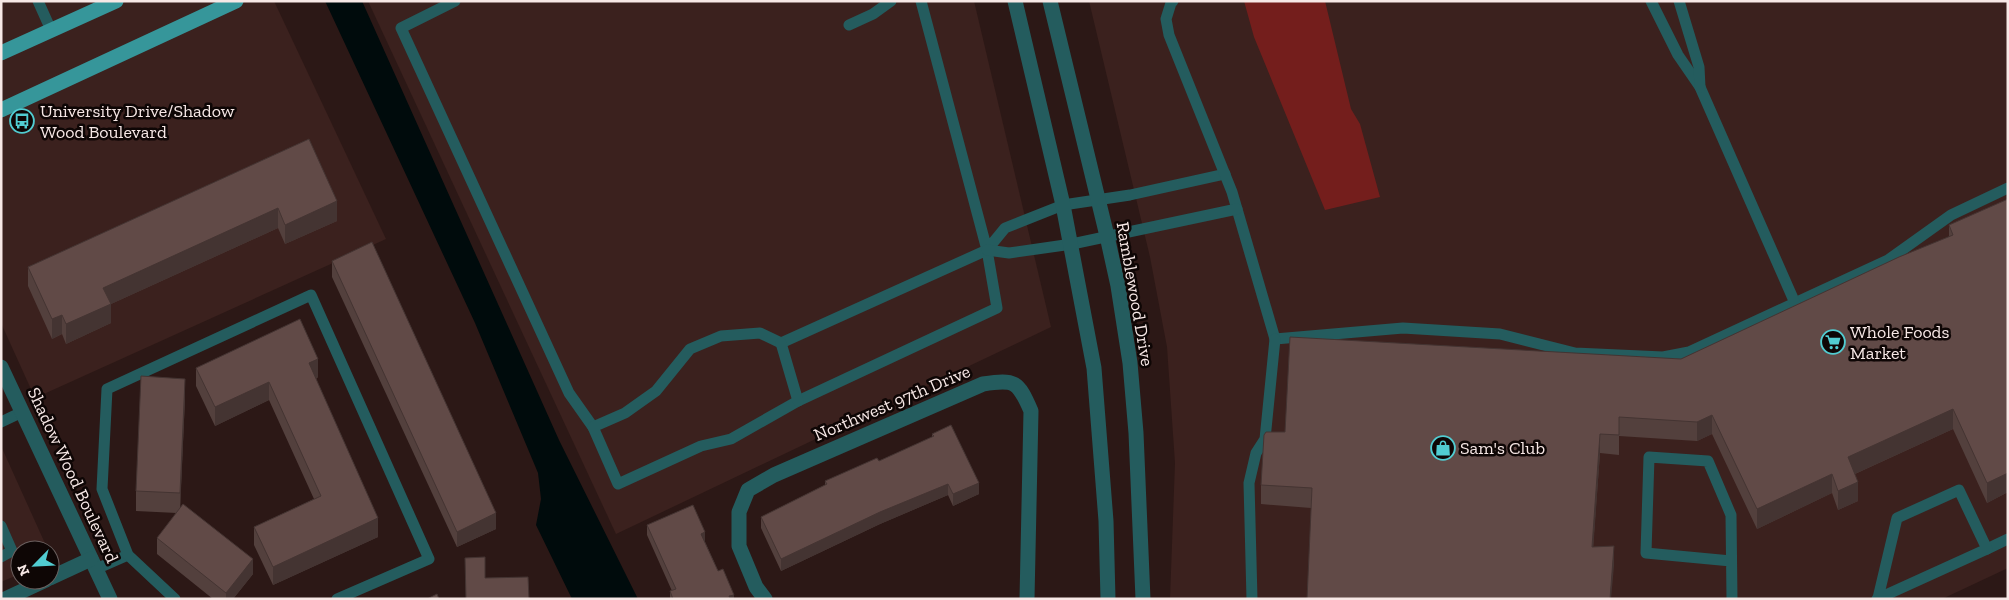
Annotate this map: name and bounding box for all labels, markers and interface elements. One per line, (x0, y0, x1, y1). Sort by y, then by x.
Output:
place label: University Drive/Shadow Wood Boulevard (40, 100, 235, 143)
bus stop icon: University Drive/Shadow Wood Boulevard (9, 108, 35, 134)
street label: Ramblewood Drive (1111, 220, 1159, 368)
place label: Whole Foods Market (1850, 321, 1949, 364)
supermarket icon: Whole Foods Market (1820, 329, 1846, 355)
street label: Northwest 97th Drive (810, 360, 974, 446)
street label: Shadow Wood Boulevard (23, 384, 123, 566)
shop icon: Sam's Club (1430, 435, 1456, 461)
place label: Sam's Club (1460, 437, 1545, 459)
north arrow (10, 540, 60, 590)
text: N (14, 561, 34, 578)

